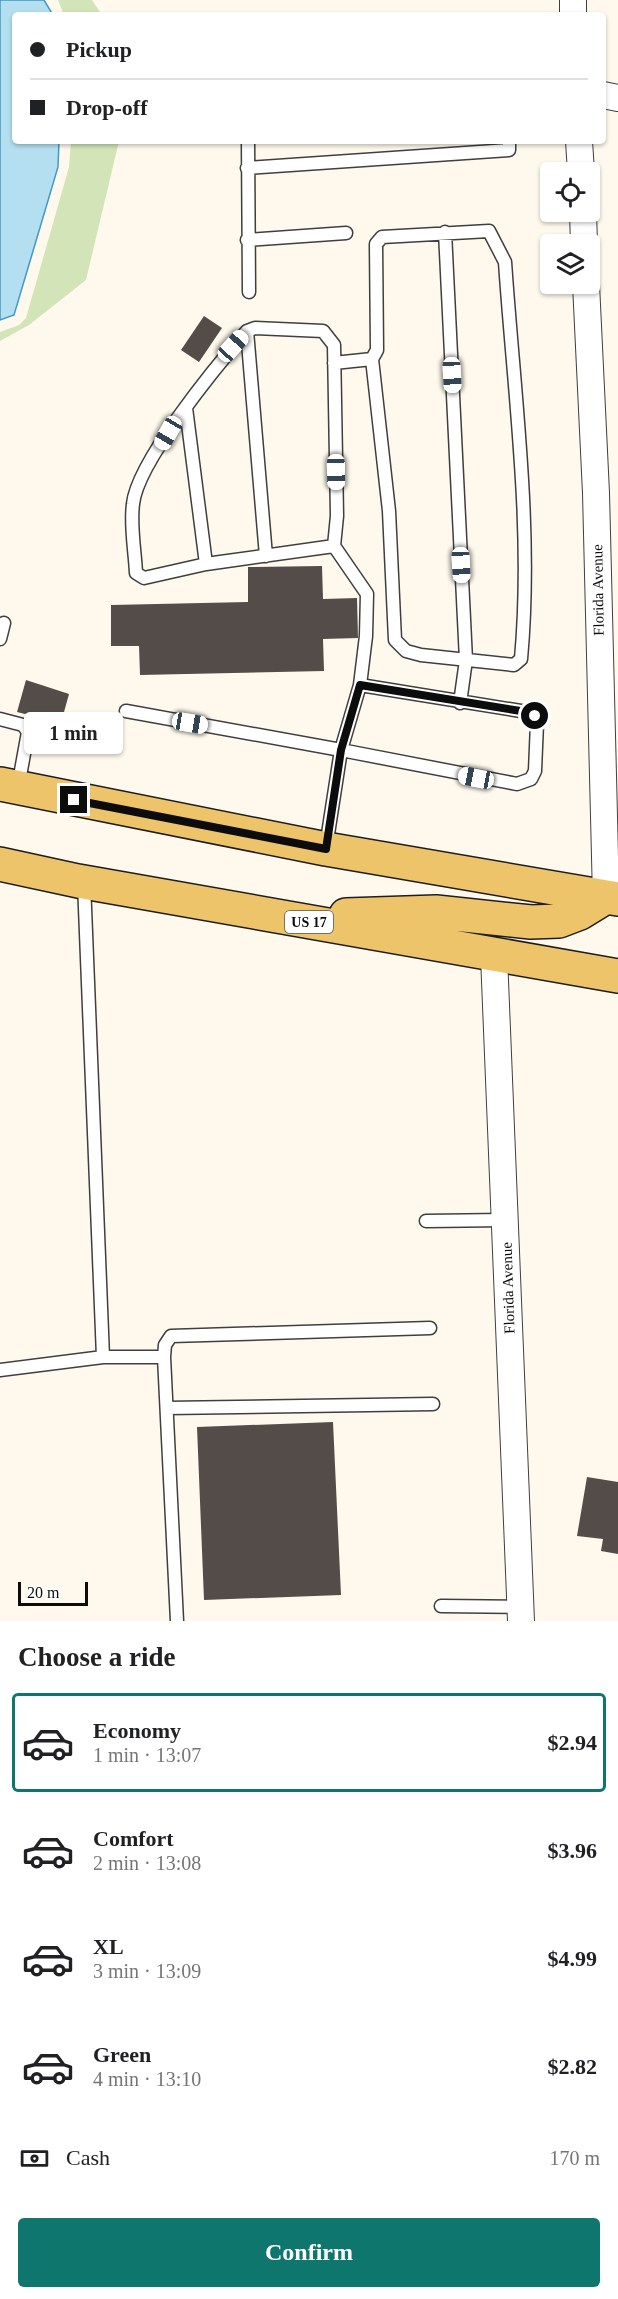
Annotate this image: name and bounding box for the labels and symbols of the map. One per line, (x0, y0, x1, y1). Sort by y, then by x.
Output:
car (214, 327, 252, 365)
car (442, 357, 462, 393)
car (151, 413, 185, 453)
car (327, 454, 345, 490)
street label: Florida Avenue (589, 544, 607, 636)
car (451, 547, 471, 583)
route start (521, 702, 548, 729)
car (171, 711, 209, 735)
callout: 1 min (25, 713, 124, 755)
car (457, 766, 495, 790)
route end (60, 786, 87, 813)
road number: US 17 (285, 911, 333, 933)
street label: Florida Avenue (498, 1242, 518, 1334)
scale bar (18, 1579, 88, 1606)

